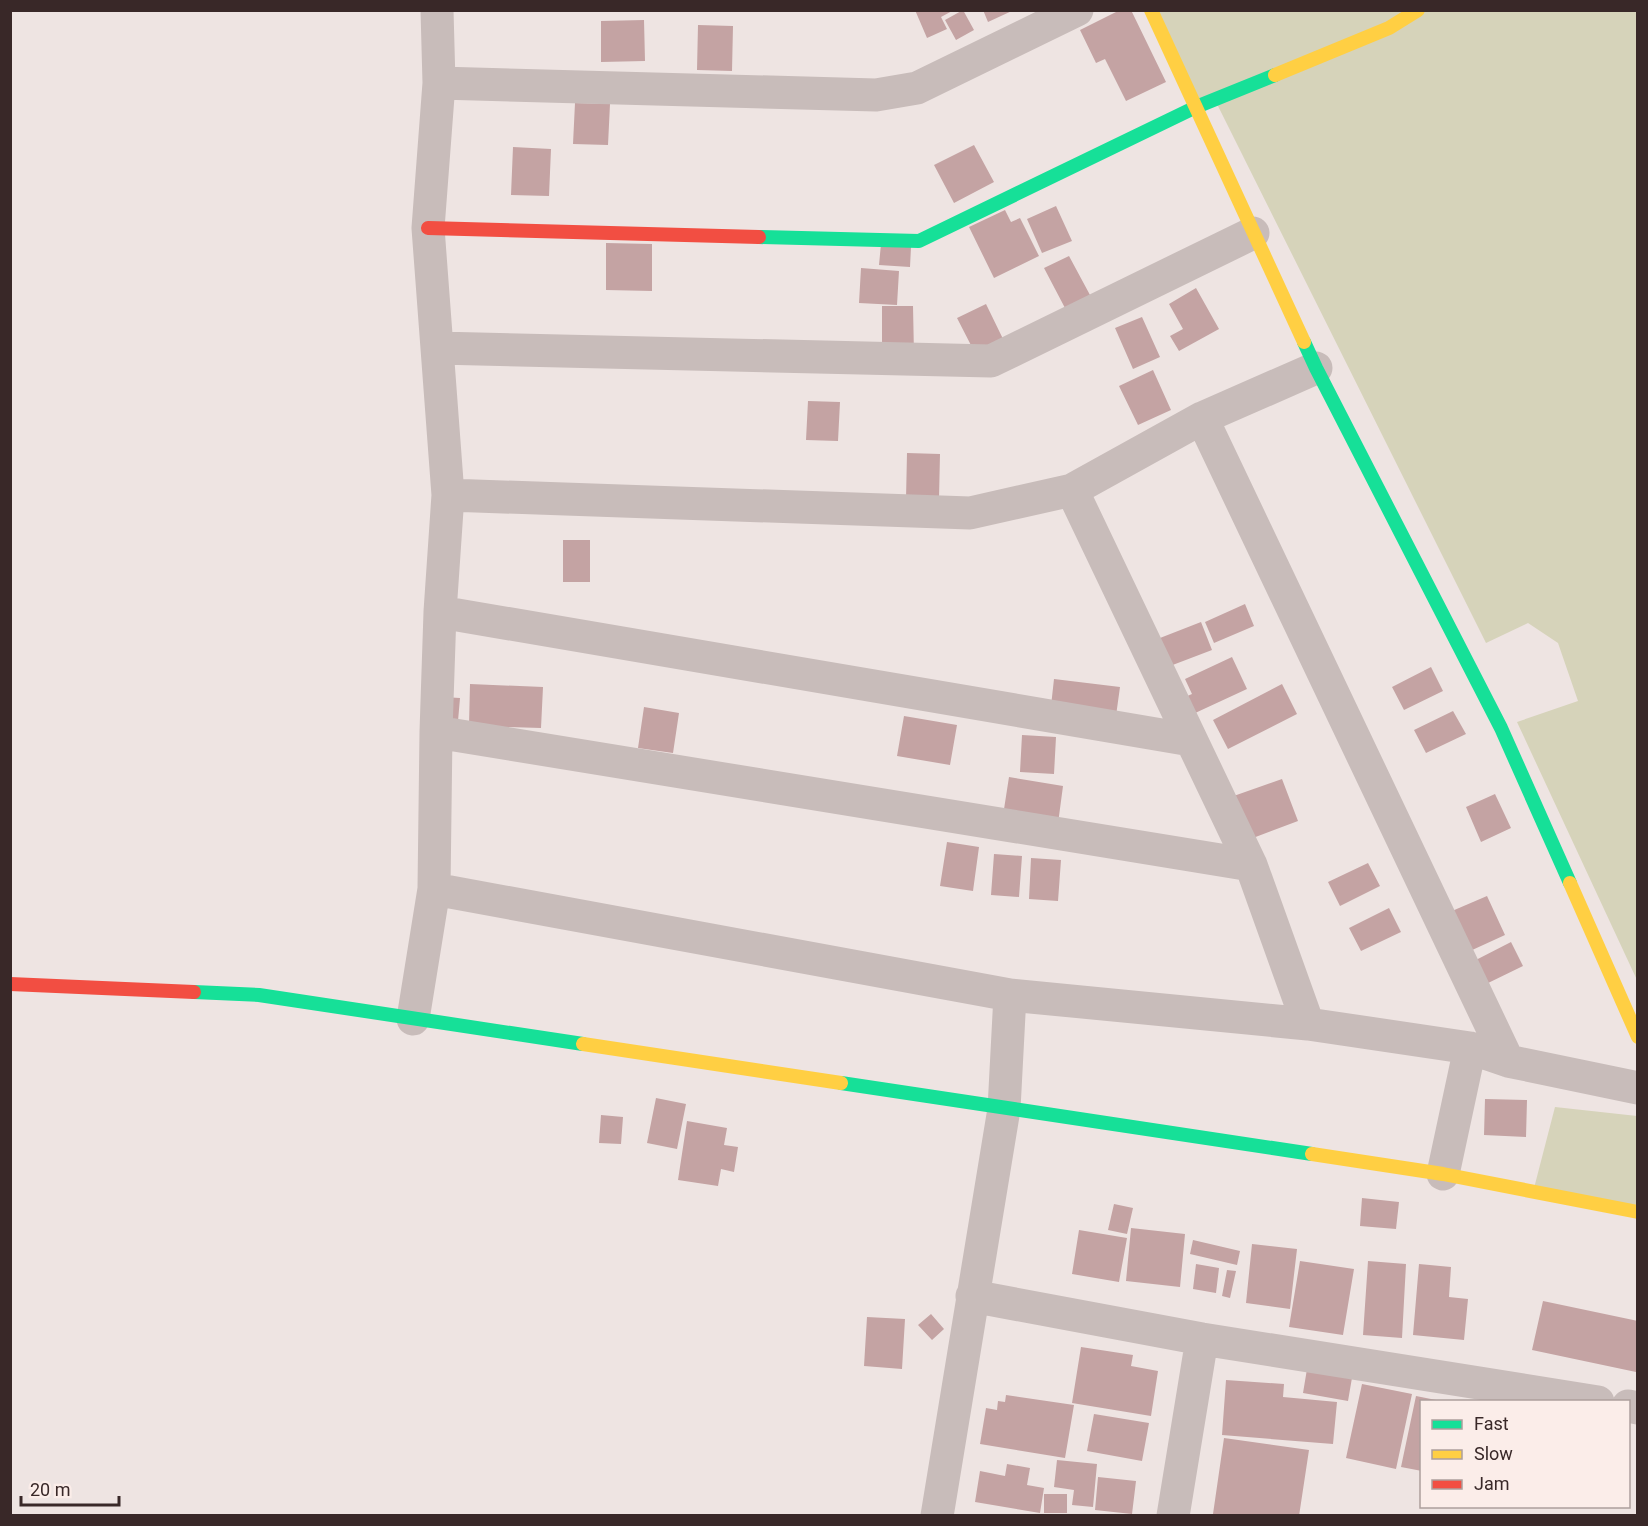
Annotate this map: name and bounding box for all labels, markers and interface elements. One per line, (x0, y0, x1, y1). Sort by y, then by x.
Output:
legend (1420, 1400, 1630, 1508)
text: Fast (1474, 1413, 1509, 1434)
text: Slow (1474, 1443, 1513, 1464)
scale bar (21, 1469, 118, 1507)
text: Jam (1474, 1473, 1510, 1494)
text: 20 m (30, 1479, 70, 1500)

